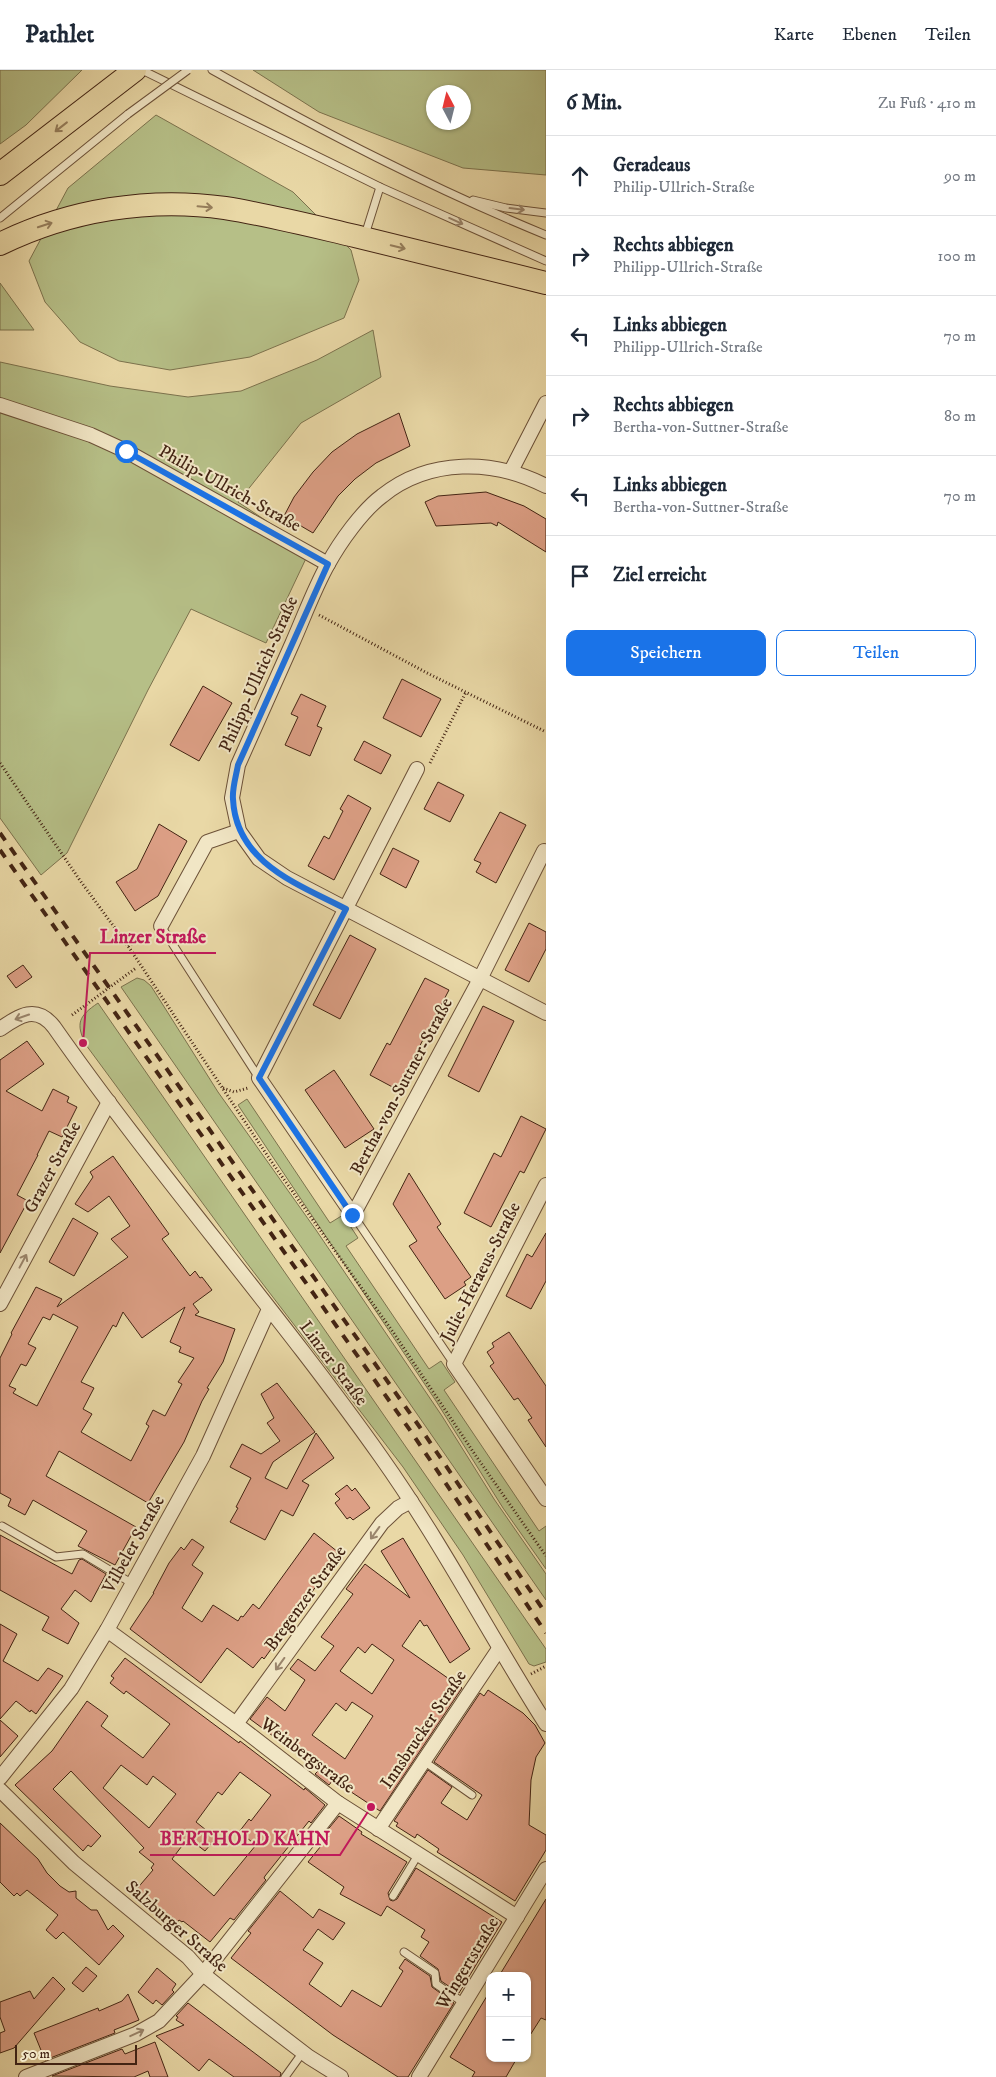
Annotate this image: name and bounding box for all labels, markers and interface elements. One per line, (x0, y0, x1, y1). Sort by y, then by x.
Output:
text: Pathlet (25, 20, 94, 50)
text: Karte (774, 24, 814, 46)
text: Ebenen (842, 24, 897, 46)
text: Teilen (925, 24, 971, 46)
north arrow (426, 85, 471, 130)
text: 6 Min. (566, 90, 622, 116)
text: Zu Fuß · 410 m (878, 93, 976, 113)
one-way arrow (55, 122, 68, 133)
text: Geradeaus (613, 154, 690, 177)
icon: ahead (566, 162, 594, 190)
text: 90 m (944, 166, 976, 186)
text: Philip-Ullrich-Straße (613, 177, 755, 197)
one-way arrow (197, 202, 213, 211)
one-way arrow (509, 204, 525, 214)
one-way arrow (448, 217, 463, 227)
one-way arrow (37, 220, 52, 229)
text: Rechts abbiegen (613, 234, 734, 257)
one-way arrow (390, 242, 406, 252)
icon: right (566, 242, 594, 270)
text: 100 m (938, 246, 976, 266)
text: Philipp-Ullrich-Straße (613, 257, 763, 277)
text: Links abbiegen (613, 314, 727, 337)
icon: left (566, 322, 594, 350)
text: 70 m (944, 326, 976, 346)
text: Philipp-Ullrich-Straße (613, 337, 763, 357)
text: Rechts abbiegen (613, 394, 734, 417)
icon: right (566, 402, 594, 430)
text: 80 m (944, 406, 976, 426)
text: Bertha-von-Suttner-Straße (613, 417, 788, 437)
route start (115, 440, 138, 463)
street label: Philip-Ullrich-Straße (154, 441, 305, 537)
text: Links abbiegen (613, 474, 727, 497)
icon: left (566, 482, 594, 510)
text: 70 m (944, 486, 976, 506)
text: Bertha-von-Suttner-Straße (613, 497, 788, 517)
icon: arrive (566, 562, 594, 590)
text: Ziel erreicht (613, 564, 707, 587)
street label: Philipp-Ullrich-Straße (215, 593, 303, 756)
button: Speichern (566, 630, 766, 676)
button: Teilen (776, 630, 976, 676)
callout: Linzer Straße (90, 919, 216, 953)
text: Linzer Straße (100, 926, 206, 949)
street label: Bertha-von-Suttner-Straße (346, 994, 458, 1179)
one-way arrow (15, 1013, 30, 1022)
street label: Grazer Straße (20, 1118, 86, 1217)
street label: Julie-Heraeus-Straße (435, 1199, 526, 1348)
route end (341, 1204, 364, 1227)
one-way arrow (18, 1253, 28, 1268)
street label: Linzer Straße (294, 1317, 372, 1410)
street label: Vilbeler Straße (97, 1492, 170, 1598)
one-way arrow (370, 1526, 380, 1540)
street label: Bregenzer Straße (260, 1542, 351, 1656)
one-way arrow (274, 1657, 285, 1671)
street label: Innsbrucker Straße (376, 1666, 472, 1793)
street label: Weinbergstraße (255, 1712, 359, 1799)
callout: BERTHOLD KAHN (150, 1821, 340, 1855)
text: BERTHOLD KAHN (160, 1828, 331, 1851)
street label: Salzburger Straße (121, 1876, 232, 1977)
street label: Wingertstraße (431, 1913, 504, 2014)
map controls (486, 1972, 531, 2062)
button: + (486, 1972, 531, 2017)
button: − (486, 2017, 531, 2062)
one-way arrow (129, 2028, 144, 2038)
scale bar (15, 2042, 138, 2065)
text: 50 m (22, 2045, 50, 2063)

